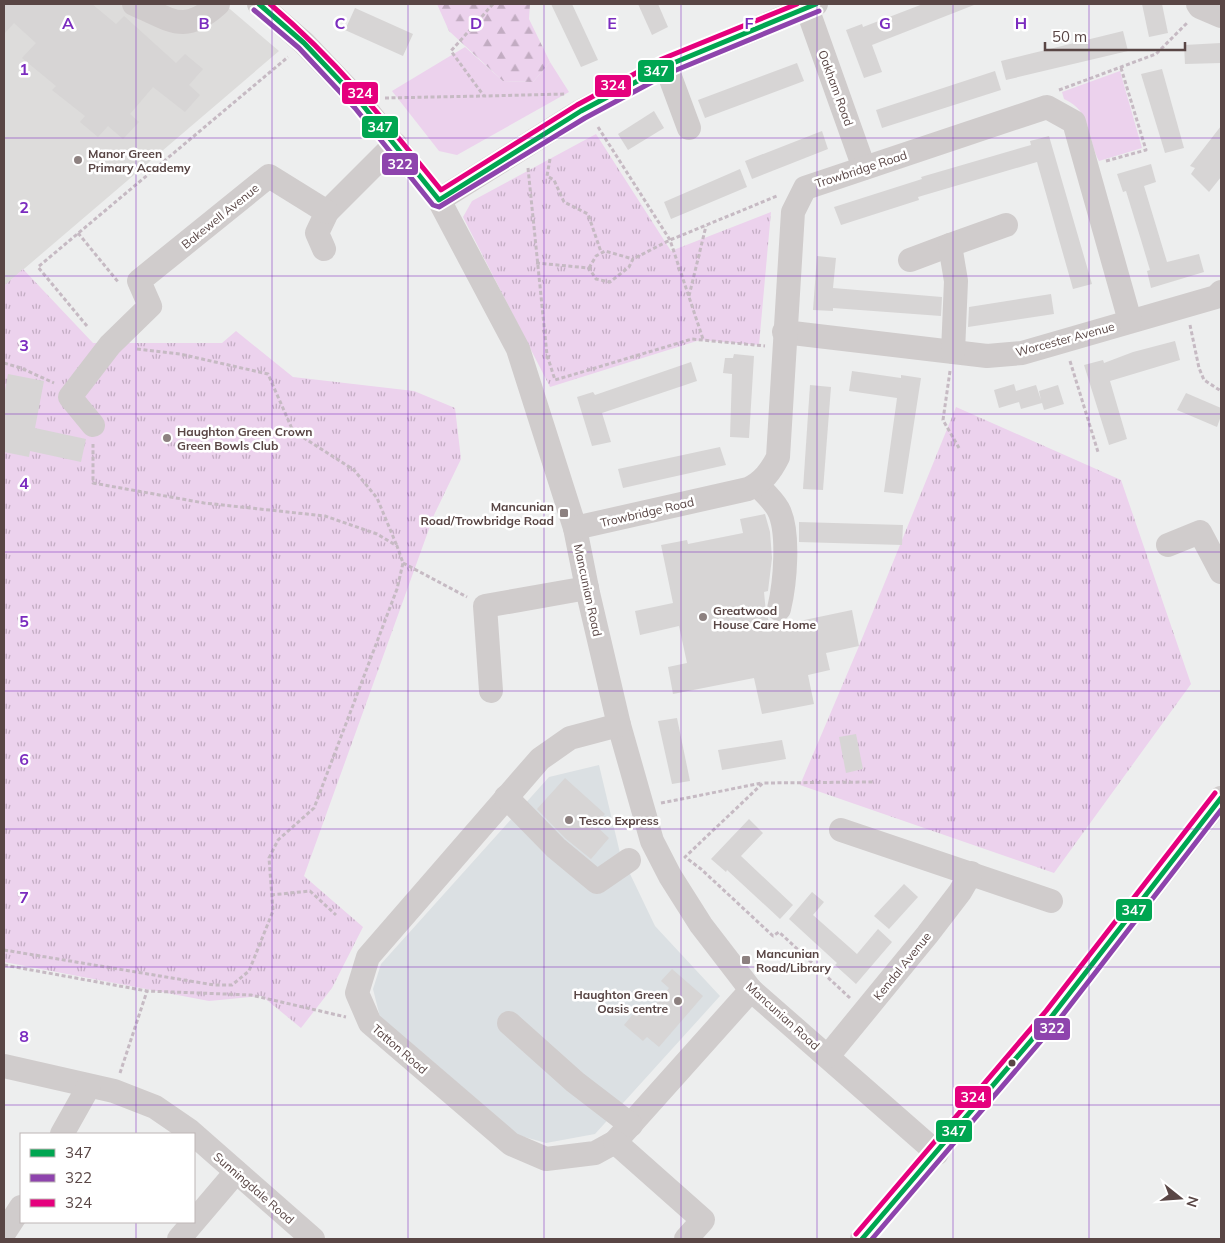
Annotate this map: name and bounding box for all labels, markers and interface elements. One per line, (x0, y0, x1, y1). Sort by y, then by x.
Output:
text: A (62, 13, 74, 33)
text: B (198, 13, 210, 33)
text: C (335, 13, 346, 33)
text: D (470, 13, 482, 33)
text: E (607, 13, 617, 33)
text: F (744, 13, 754, 33)
text: G (879, 13, 891, 33)
text: H (1015, 13, 1027, 33)
scale bar (1045, 20, 1185, 52)
text: 50 m (1052, 27, 1087, 46)
street label: Oakham Road (815, 48, 857, 128)
text: 1 (19, 59, 29, 79)
line badge: 347 (637, 59, 675, 83)
text: 347 (643, 62, 669, 80)
line badge: 324 (594, 74, 632, 98)
text: 324 (600, 76, 626, 94)
line badge: 324 (341, 81, 379, 105)
text: 324 (347, 84, 373, 102)
line badge: 347 (361, 115, 399, 139)
text: 347 (367, 118, 393, 136)
place label: Manor Green Primary Academy (88, 146, 191, 175)
street label: Trowbridge Road (813, 147, 909, 191)
line badge: 322 (381, 152, 419, 176)
marker: Manor Green Primary Academy (72, 154, 84, 166)
text: 322 (387, 155, 413, 173)
street label: Bakewell Avenue (178, 180, 262, 252)
text: 2 (19, 197, 29, 217)
street label: Worcester Avenue (1014, 319, 1116, 359)
text: 3 (19, 335, 29, 355)
place label: Haughton Green Crown Green Bowls Club (177, 424, 313, 453)
marker: Haughton Green Crown Green Bowls Club (161, 432, 173, 444)
text: 4 (19, 473, 29, 493)
street label: Trowbridge Road (599, 494, 695, 530)
place label: Mancunian Road/Trowbridge Road (420, 499, 554, 528)
marker: Mancunian Road/Trowbridge Road (558, 507, 570, 519)
street label: Mancunian Road (571, 542, 605, 638)
place label: Greatwood House Care Home (713, 603, 817, 632)
text: 5 (19, 611, 29, 631)
marker: Greatwood House Care Home (697, 611, 709, 623)
text: 6 (19, 749, 29, 769)
place label: Tesco Express (579, 813, 659, 828)
marker: Tesco Express (563, 814, 575, 826)
text: 7 (19, 887, 29, 907)
line badge: 347 (1115, 898, 1153, 922)
text: 347 (1121, 901, 1147, 919)
street label: Kendal Avenue (870, 929, 934, 1003)
place label: Mancunian Road/Library (756, 946, 832, 975)
marker: Mancunian Road/Library (740, 954, 752, 966)
street label: Mancunian Road (743, 979, 823, 1053)
place label: Haughton Green Oasis centre (573, 987, 668, 1016)
marker: Haughton Green Oasis centre (672, 995, 684, 1007)
line badge: 322 (1033, 1017, 1071, 1041)
text: 322 (1039, 1019, 1065, 1037)
street label: Tatton Road (369, 1021, 431, 1077)
text: 8 (19, 1026, 29, 1046)
unlabelled marker (1007, 1058, 1017, 1068)
line badge: 324 (954, 1085, 992, 1109)
text: 324 (960, 1088, 986, 1106)
line badge: 347 (935, 1119, 973, 1143)
text: 347 (941, 1122, 967, 1140)
legend (20, 1133, 195, 1223)
text: 347 (65, 1143, 92, 1162)
street label: Sunningdale Road (211, 1149, 297, 1227)
text: 322 (65, 1168, 92, 1187)
north arrow (1155, 1173, 1205, 1223)
text: 324 (65, 1193, 92, 1212)
text: N (1182, 1194, 1203, 1209)

